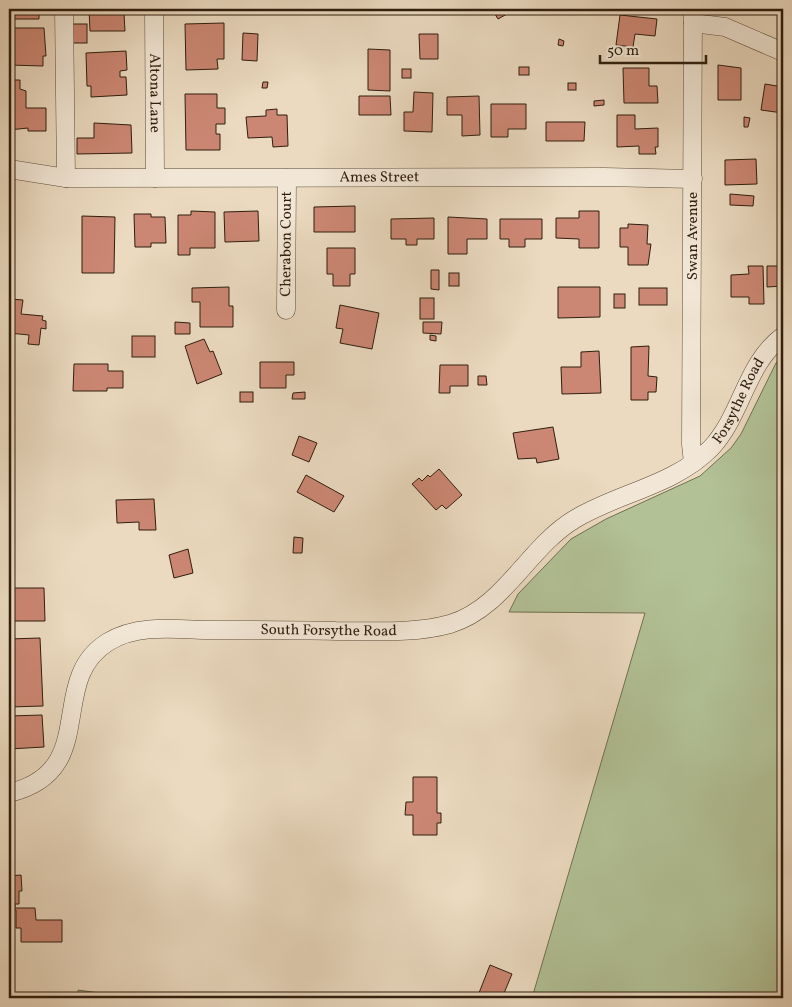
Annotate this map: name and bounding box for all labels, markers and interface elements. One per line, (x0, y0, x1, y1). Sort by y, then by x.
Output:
scale bar (600, 32, 706, 64)
text: 50 m (607, 41, 639, 62)
street label: Altona Lane (144, 53, 165, 133)
street label: Ames Street (339, 167, 419, 188)
street label: Cherabon Court (276, 191, 297, 297)
street label: Swan Avenue (683, 192, 704, 280)
street label: Forsythe Road (708, 354, 770, 449)
street label: South Forsythe Road (260, 620, 397, 642)

